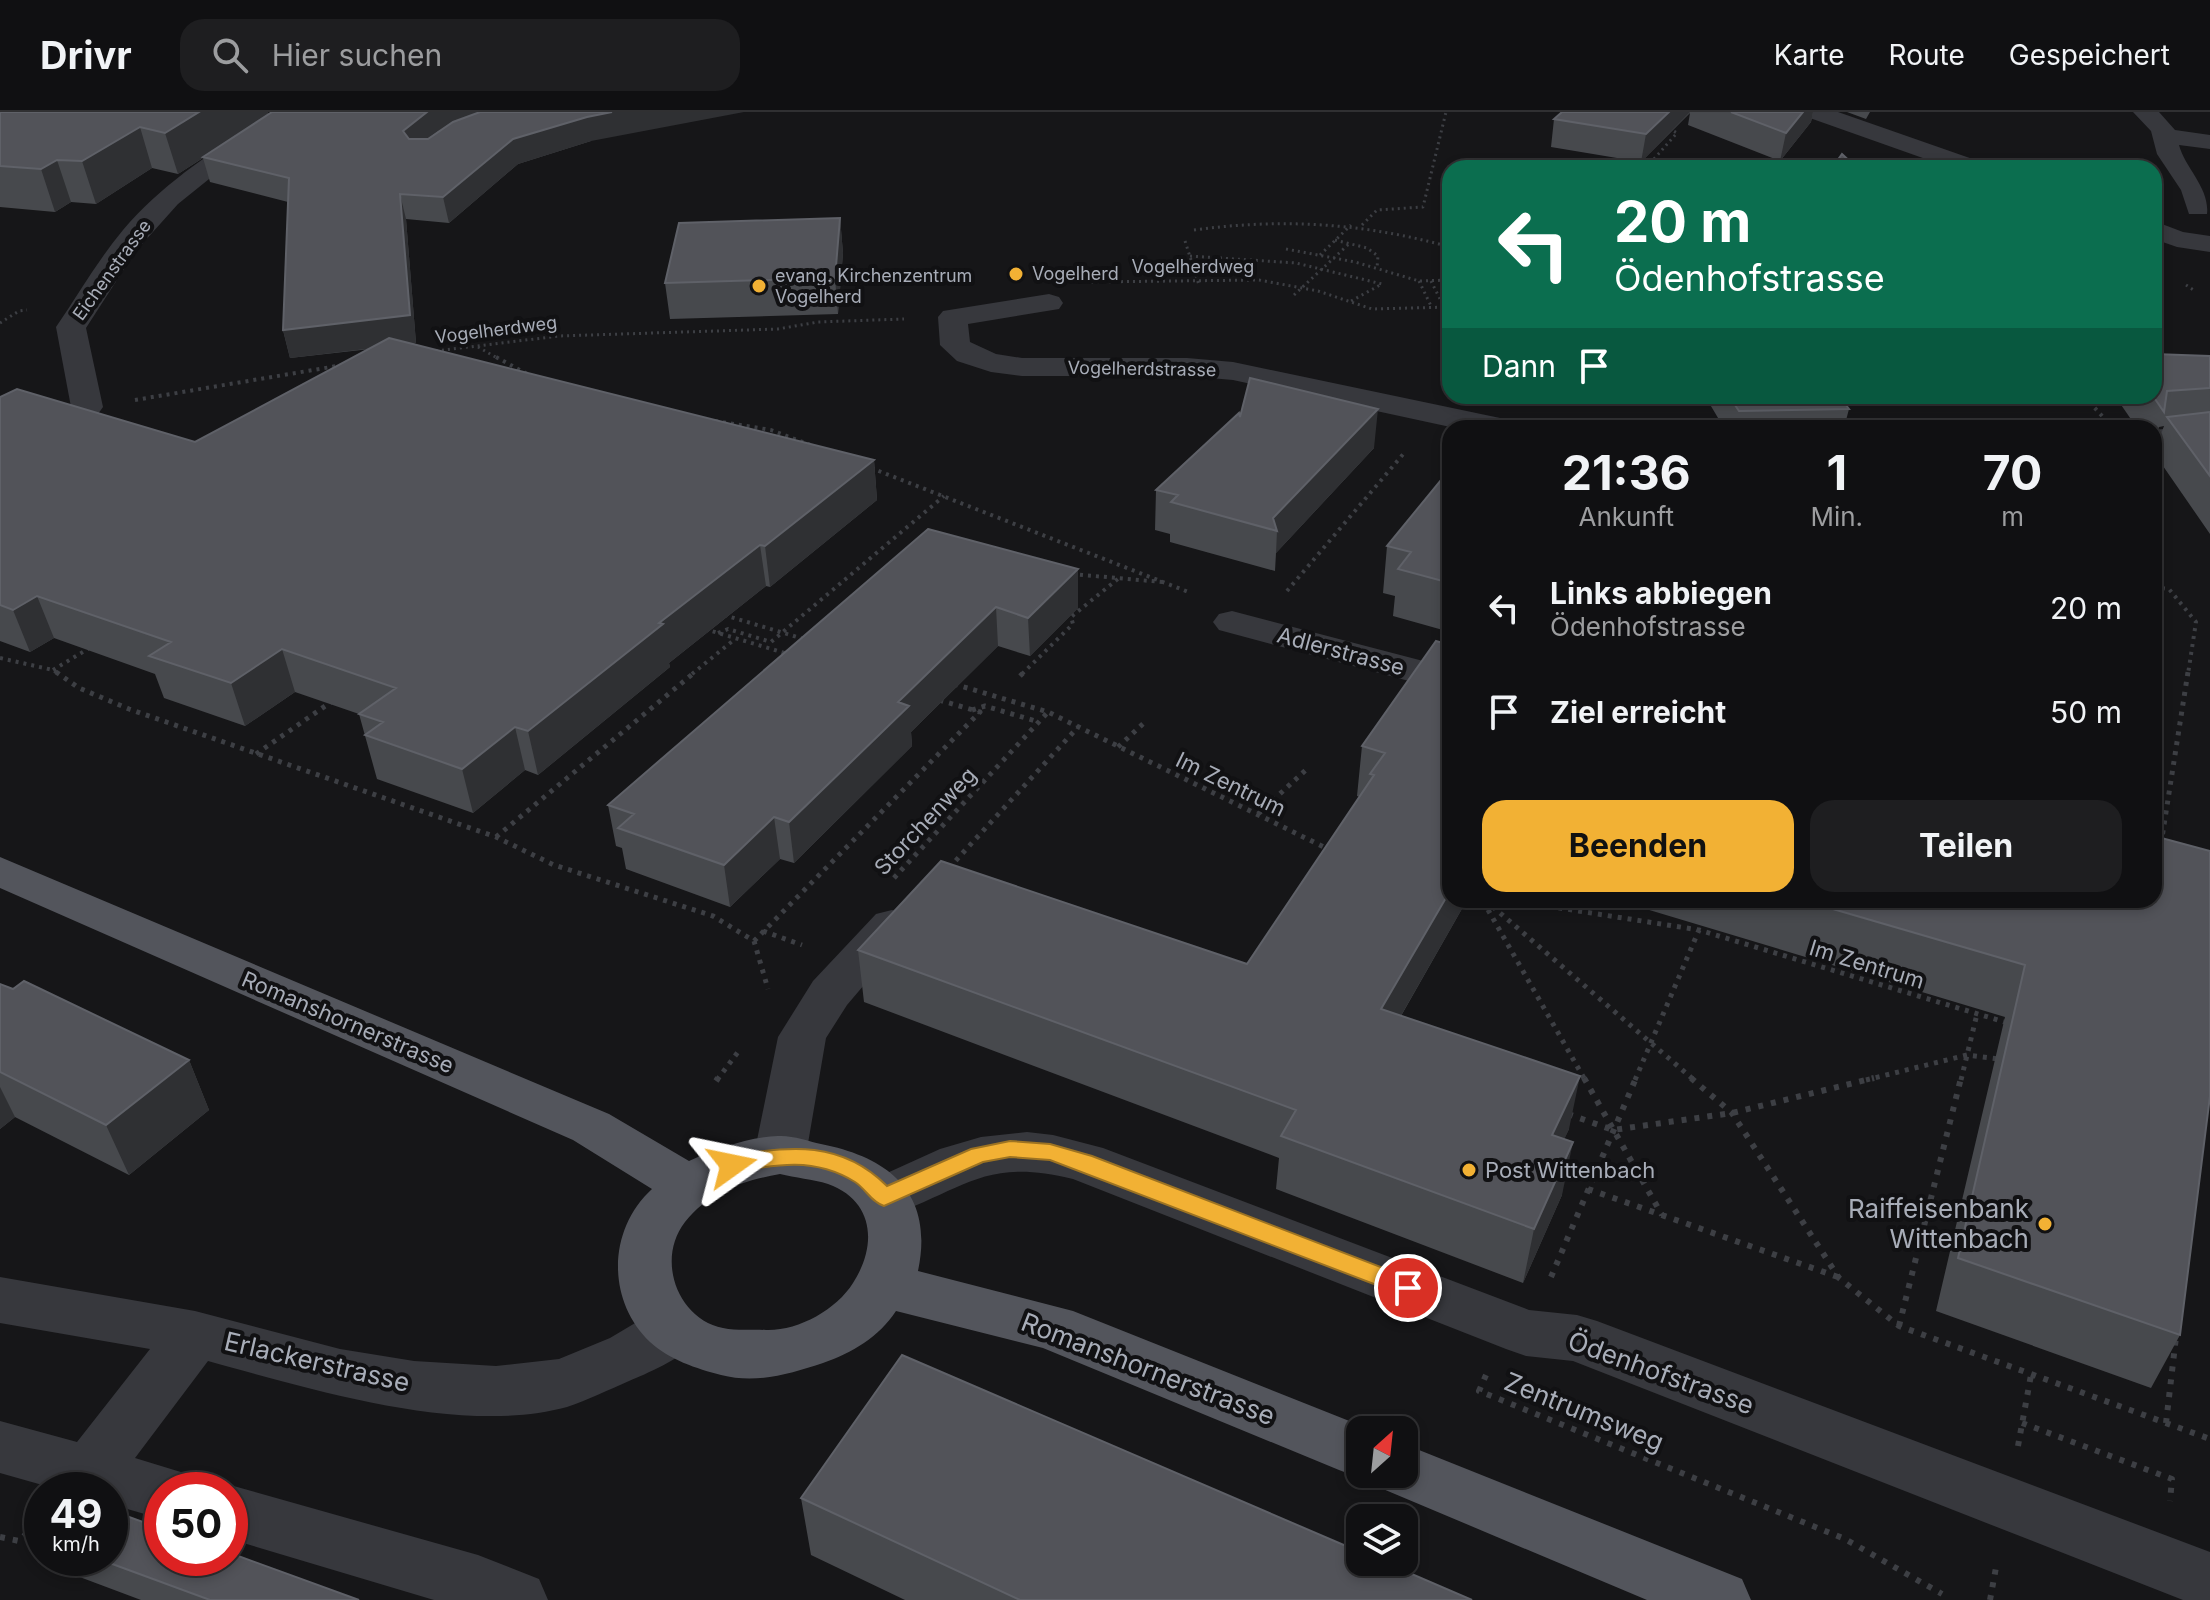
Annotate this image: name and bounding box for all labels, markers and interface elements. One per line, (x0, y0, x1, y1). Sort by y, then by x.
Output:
search box (180, 19, 740, 91)
text: Drivr (40, 32, 132, 78)
icon: search (208, 33, 252, 77)
text: Hier suchen (272, 37, 442, 73)
text: Karte (1774, 38, 1845, 72)
text: Route (1889, 38, 1965, 72)
text: Gespeichert (2009, 38, 2170, 72)
text: 20 m (1614, 188, 1751, 256)
icon: left (1482, 192, 1586, 296)
street label: Eichenstrasse (68, 215, 155, 324)
street label: Vogelherdweg (1132, 256, 1254, 277)
text: Ödenhofstrasse (1614, 256, 1885, 300)
place label: Vogelherd (1032, 263, 1119, 284)
place label: evang. Kirchenzentrum Vogelherd (775, 265, 972, 307)
marker: Vogelherd (1007, 265, 1025, 283)
marker: evang. Kirchenzentrum Vogelherd (750, 277, 768, 295)
street label: Vogelherdweg (434, 312, 558, 347)
icon: arrive (1572, 344, 1616, 388)
text: Dann (1482, 348, 1556, 384)
street label: Vogelherdstrasse (1068, 357, 1216, 380)
text: 21:36 (1562, 443, 1691, 502)
text: 1 (1826, 443, 1847, 502)
text: 70 (1983, 443, 2042, 502)
text: Ankunft (1578, 501, 1674, 532)
text: Min. (1810, 501, 1863, 532)
text: m (2001, 501, 2024, 532)
text: Links abbiegen (1550, 575, 1772, 611)
icon: left (1482, 586, 1526, 630)
text: 20 m (2050, 590, 2122, 626)
text: Ödenhofstrasse (1550, 611, 1746, 642)
street label: Adlerstrasse (1275, 622, 1407, 680)
icon: arrive (1482, 690, 1526, 734)
text: Ziel erreicht (1550, 694, 1726, 730)
text: 50 m (2050, 694, 2122, 730)
street label: Im Zentrum (1172, 746, 1290, 822)
street label: Storchenweg (869, 762, 981, 880)
button: Beenden (1482, 800, 1794, 892)
button: Teilen (1810, 800, 2122, 892)
street label: Im Zentrum (1806, 934, 1928, 994)
street label: Romanshornerstrasse (238, 966, 458, 1078)
position arrow (690, 1123, 774, 1207)
place label: Post Wittenbach (1485, 1157, 1655, 1183)
marker: Post Wittenbach (1460, 1161, 1478, 1179)
place label: Raiffeisenbank Wittenbach (1848, 1193, 2029, 1254)
marker: Raiffeisenbank Wittenbach (2036, 1215, 2054, 1233)
pin (1374, 1254, 1442, 1322)
icon: arrive (1386, 1266, 1430, 1310)
street label: Romanshornerstrasse (1017, 1306, 1279, 1431)
street label: Erlackerstrasse (221, 1325, 413, 1398)
street label: Ödenhofstrasse (1564, 1325, 1758, 1421)
street label: Zentrumsweg (1500, 1366, 1668, 1458)
north arrow (1346, 1416, 1418, 1488)
map controls (1346, 1416, 1418, 1576)
speed limit sign: 50 (144, 1472, 248, 1576)
text: 49 (49, 1489, 103, 1538)
button: layers (1346, 1504, 1418, 1576)
text: km/h (52, 1532, 100, 1556)

